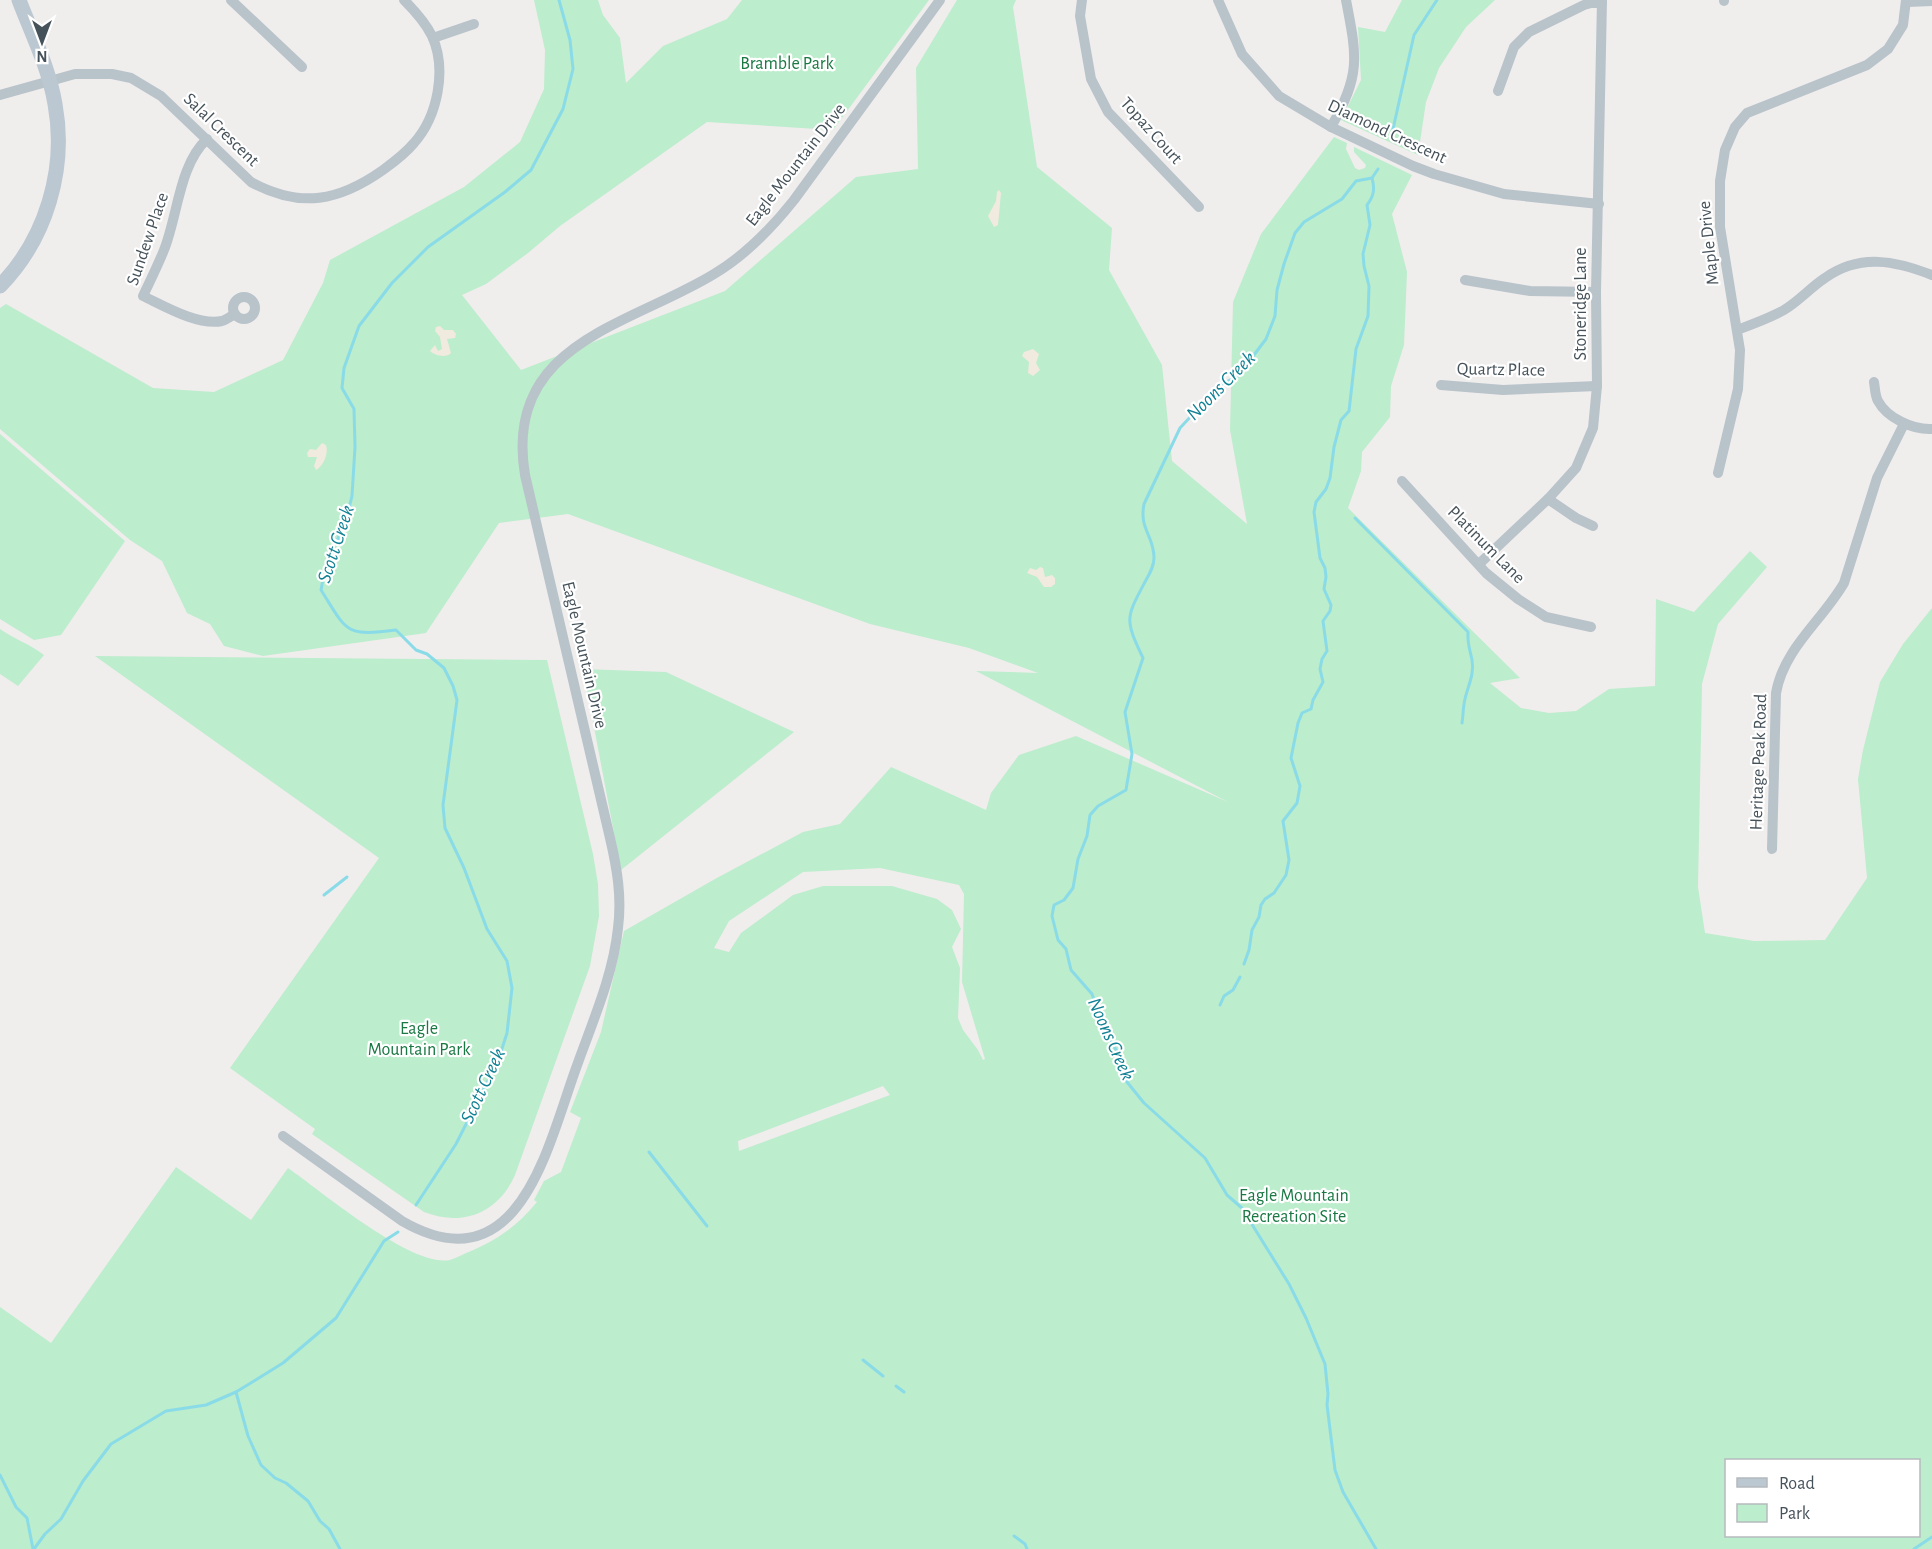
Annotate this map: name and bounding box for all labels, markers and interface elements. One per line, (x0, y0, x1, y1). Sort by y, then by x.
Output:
north arrow (12, 12, 72, 72)
text: N (36, 48, 48, 64)
park label: Bramble Park (740, 55, 835, 73)
street label: Salal Crescent (180, 90, 262, 170)
street label: Topaz Court (1117, 94, 1186, 168)
street label: Diamond Crescent (1325, 97, 1449, 167)
street label: Eagle Mountain Drive (743, 100, 849, 230)
street label: Sundew Place (124, 190, 172, 288)
street label: Maple Drive (1696, 200, 1722, 286)
street label: Stoneridge Lane (1572, 248, 1590, 360)
water label: Noons Creek (1183, 348, 1259, 424)
street label: Quartz Place (1457, 360, 1545, 380)
water label: Scott Creek (314, 503, 358, 585)
street label: Platinum Lane (1444, 503, 1528, 587)
street label: Eagle Mountain Drive (558, 580, 610, 730)
street label: Heritage Peak Road (1748, 693, 1770, 831)
water label: Noons Creek (1084, 995, 1138, 1083)
park label: Eagle Mountain Park (368, 1020, 471, 1059)
water label: Scott Creek (457, 1045, 509, 1127)
park label: Eagle Mountain Recreation Site (1239, 1187, 1349, 1226)
legend (1725, 1459, 1920, 1537)
text: Road (1779, 1475, 1815, 1493)
text: Park (1779, 1505, 1811, 1523)

